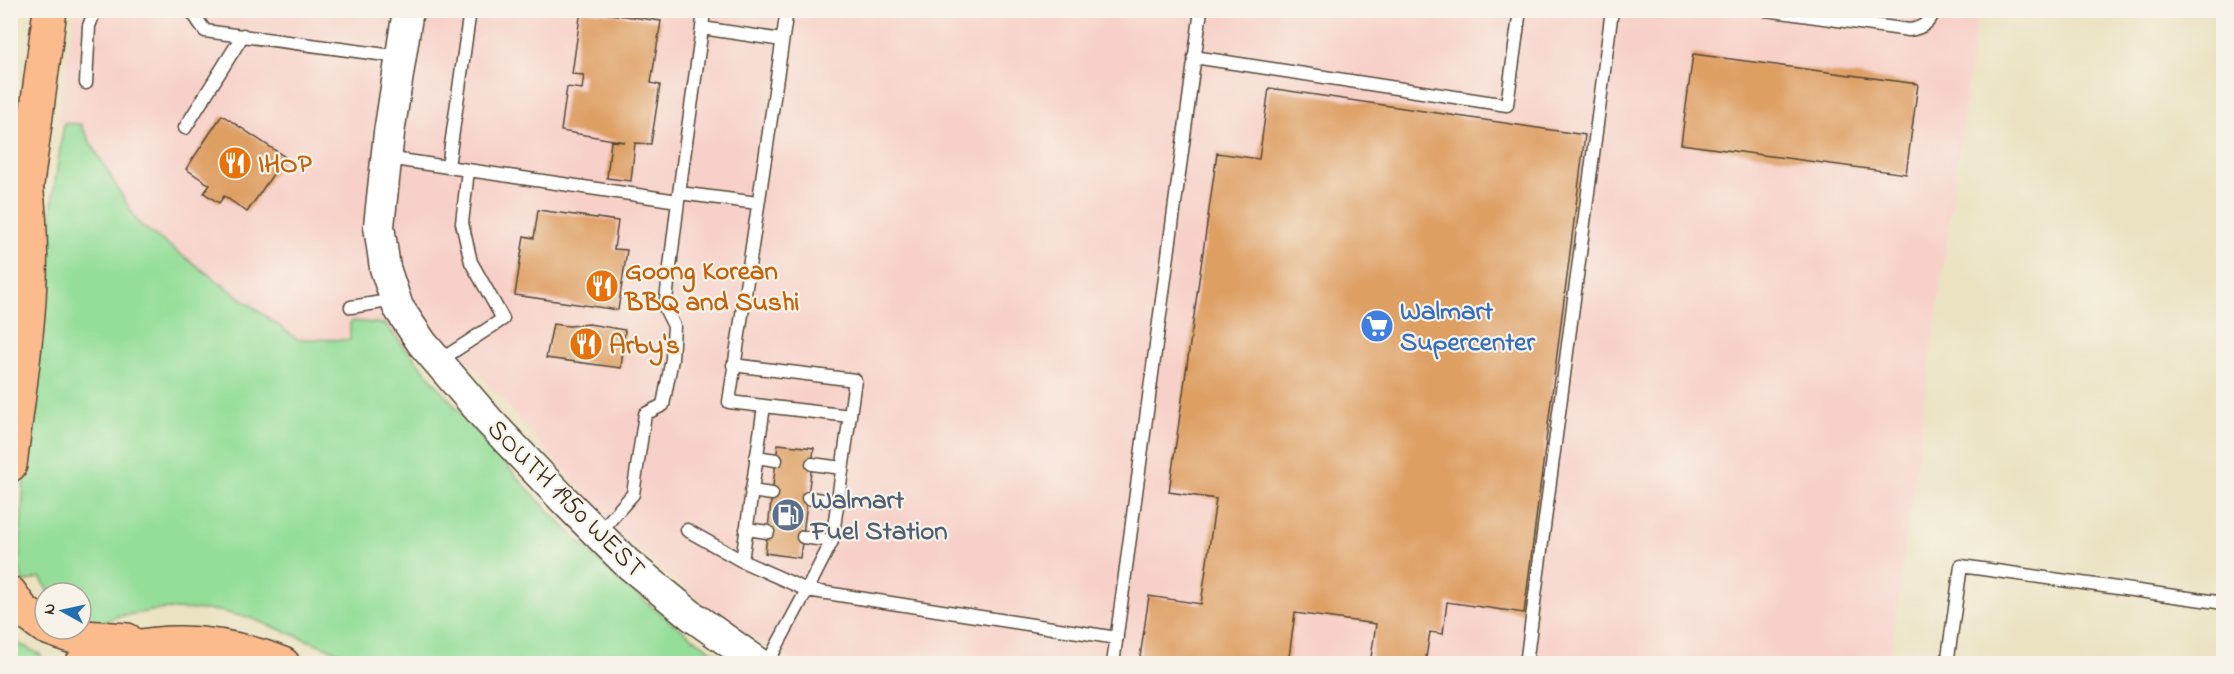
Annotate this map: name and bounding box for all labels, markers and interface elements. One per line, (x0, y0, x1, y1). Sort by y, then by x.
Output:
restaurant icon: IHOP (217, 145, 253, 181)
place label: IHOP (258, 146, 312, 185)
place label: Goong Korean BBQ and Sushi (623, 253, 800, 323)
restaurant icon: Goong Korean BBQ and Sushi (584, 268, 620, 304)
place label: Walmart Supercenter (1400, 293, 1535, 363)
supermarket icon: Walmart Supercenter (1359, 308, 1395, 344)
restaurant icon: Arby's (568, 326, 604, 362)
place label: Arby's (609, 327, 680, 366)
street label: SOUTH 1950 WEST (477, 411, 654, 588)
place label: Walmart Fuel Station (809, 482, 948, 552)
fuel station icon: Walmart Fuel Station (770, 497, 806, 533)
north arrow (33, 581, 93, 641)
text: N (37, 602, 63, 616)

